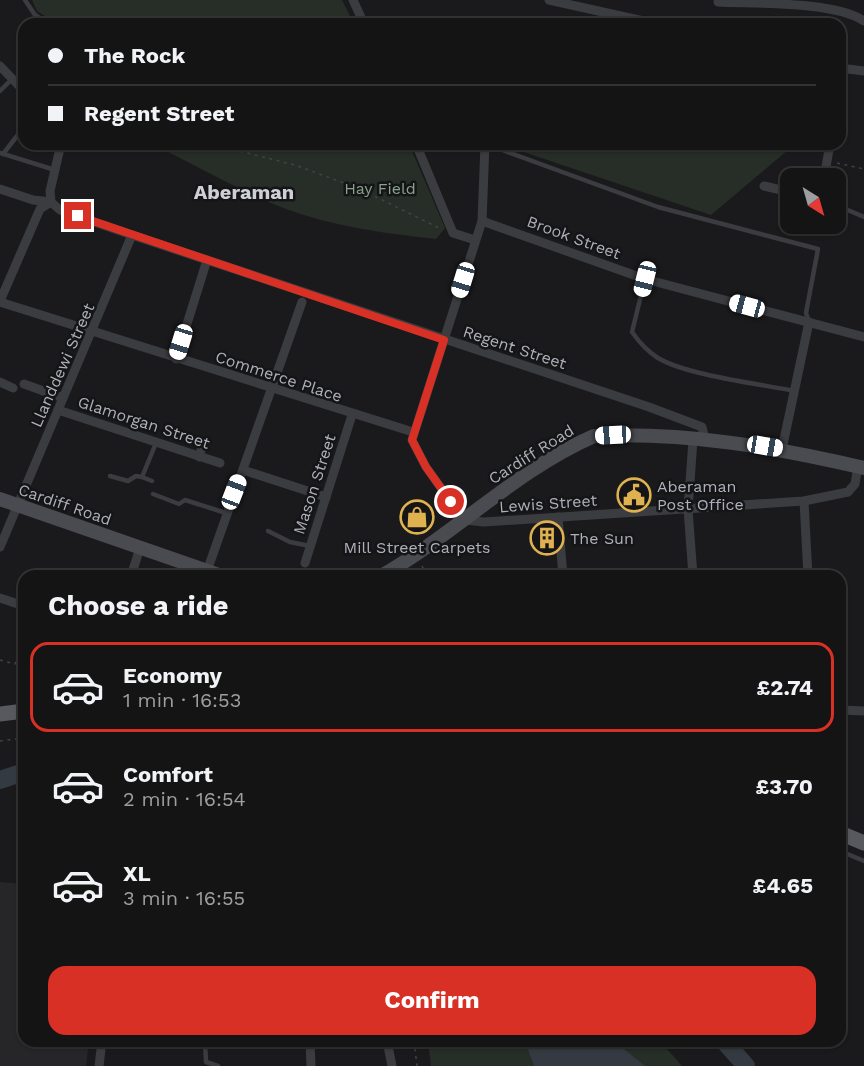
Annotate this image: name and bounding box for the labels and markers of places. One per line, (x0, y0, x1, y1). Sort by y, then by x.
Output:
public building icon: Aberaman Post Office (616, 477, 652, 513)
place label: Aberaman Post Office (657, 477, 744, 514)
shop icon: Mill Street Carpets (399, 499, 435, 535)
building icon: The Sun (529, 520, 565, 556)
place label: The Sun (570, 529, 634, 548)
place label: Mill Street Carpets (344, 538, 490, 557)

